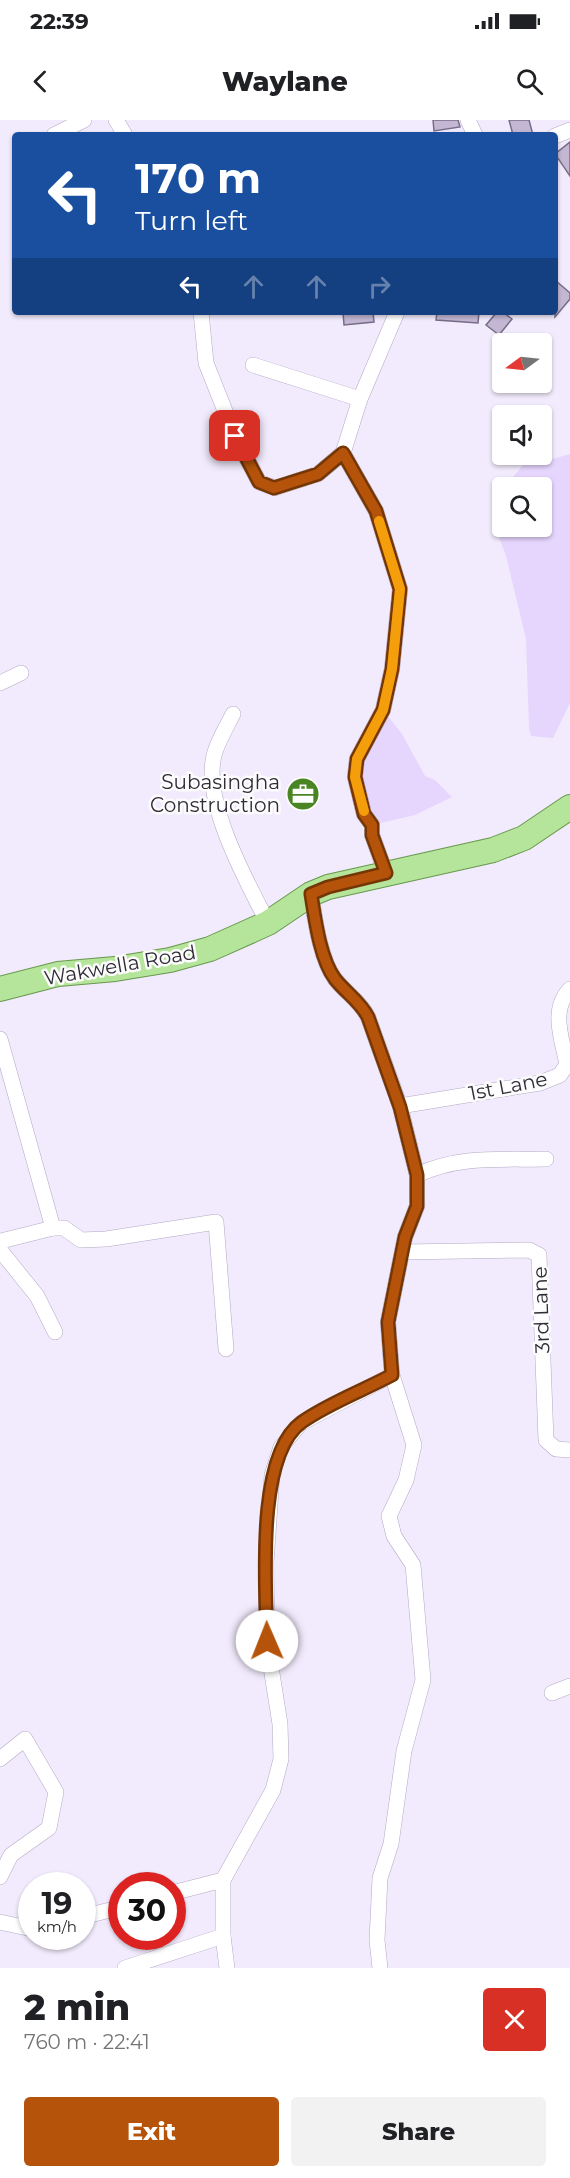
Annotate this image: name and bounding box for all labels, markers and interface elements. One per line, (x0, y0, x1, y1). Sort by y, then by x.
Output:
text: 22:39 (30, 8, 89, 35)
icon: back (24, 65, 57, 98)
text: Waylane (222, 65, 348, 98)
icon: search (513, 65, 546, 98)
text: 170 m (135, 152, 261, 204)
icon: left (36, 156, 114, 234)
text: Turn left (135, 204, 248, 237)
icon: left (174, 270, 207, 303)
icon: ahead (237, 270, 270, 303)
icon: ahead (300, 270, 333, 303)
icon: right (363, 270, 396, 303)
north arrow (492, 333, 552, 393)
map controls (492, 333, 552, 537)
button: sound (492, 405, 552, 465)
pin (209, 410, 260, 461)
icon: arrive (218, 419, 251, 452)
button: search (492, 477, 552, 537)
place label: Subasingha Construction (150, 770, 280, 817)
office icon: Subasingha Construction (285, 776, 321, 812)
street label: Wakwella Road (42, 940, 198, 990)
street label: 1st Lane (467, 1067, 549, 1105)
street label: 3rd Lane (527, 1266, 555, 1354)
position arrow (235, 1609, 299, 1673)
speed limit sign: 30 (108, 1872, 186, 1950)
text: 19 (42, 1885, 72, 1922)
text: km/h (37, 1917, 77, 1936)
text: 2 min (24, 1985, 130, 2029)
button: close (483, 1988, 546, 2051)
text: 760 m · 22:41 (24, 2030, 150, 2054)
button: Exit (24, 2097, 279, 2166)
button: Share (291, 2097, 546, 2166)

